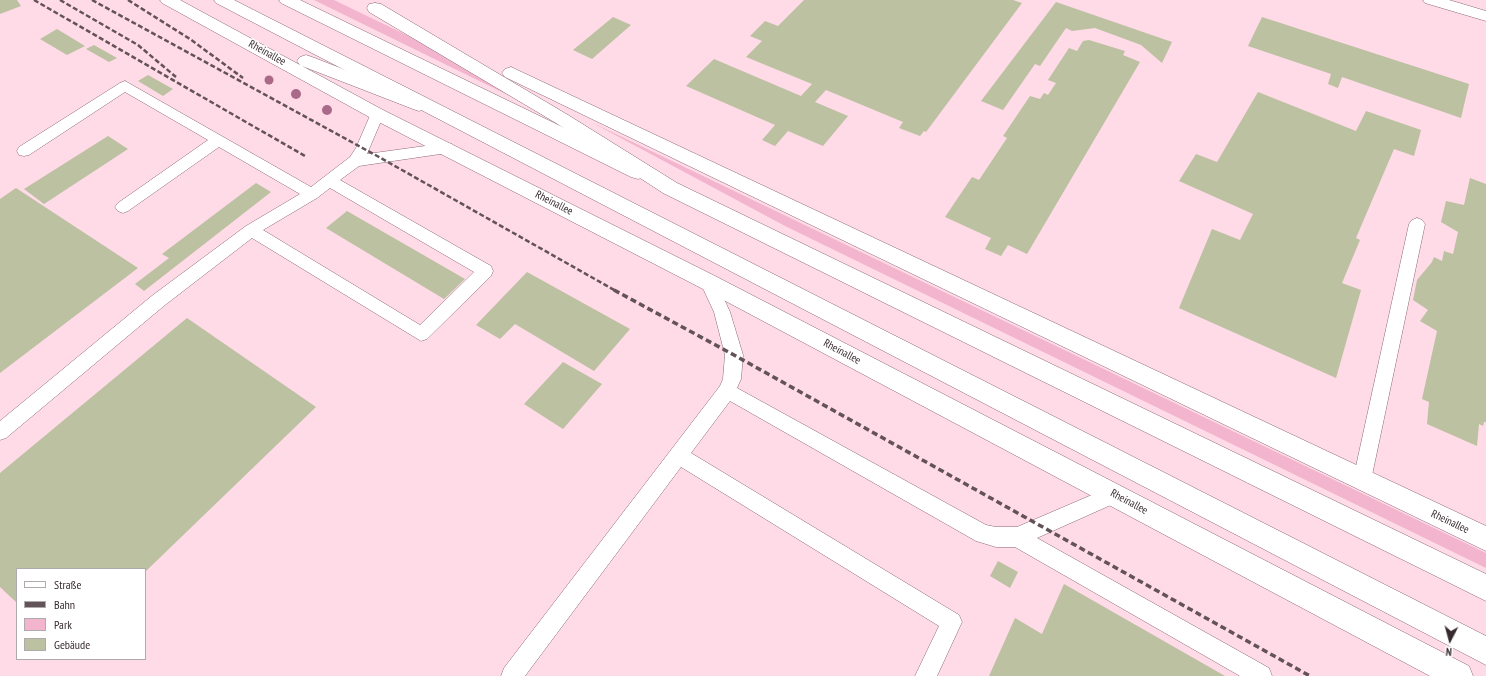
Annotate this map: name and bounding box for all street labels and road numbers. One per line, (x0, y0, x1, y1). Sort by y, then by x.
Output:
street label: Rheinallee (246, 37, 288, 69)
street label: Rheinallee (533, 188, 575, 218)
street label: Rheinallee (821, 337, 863, 367)
street label: Rheinallee (1108, 487, 1150, 517)
street label: Rheinallee (1429, 507, 1471, 537)

